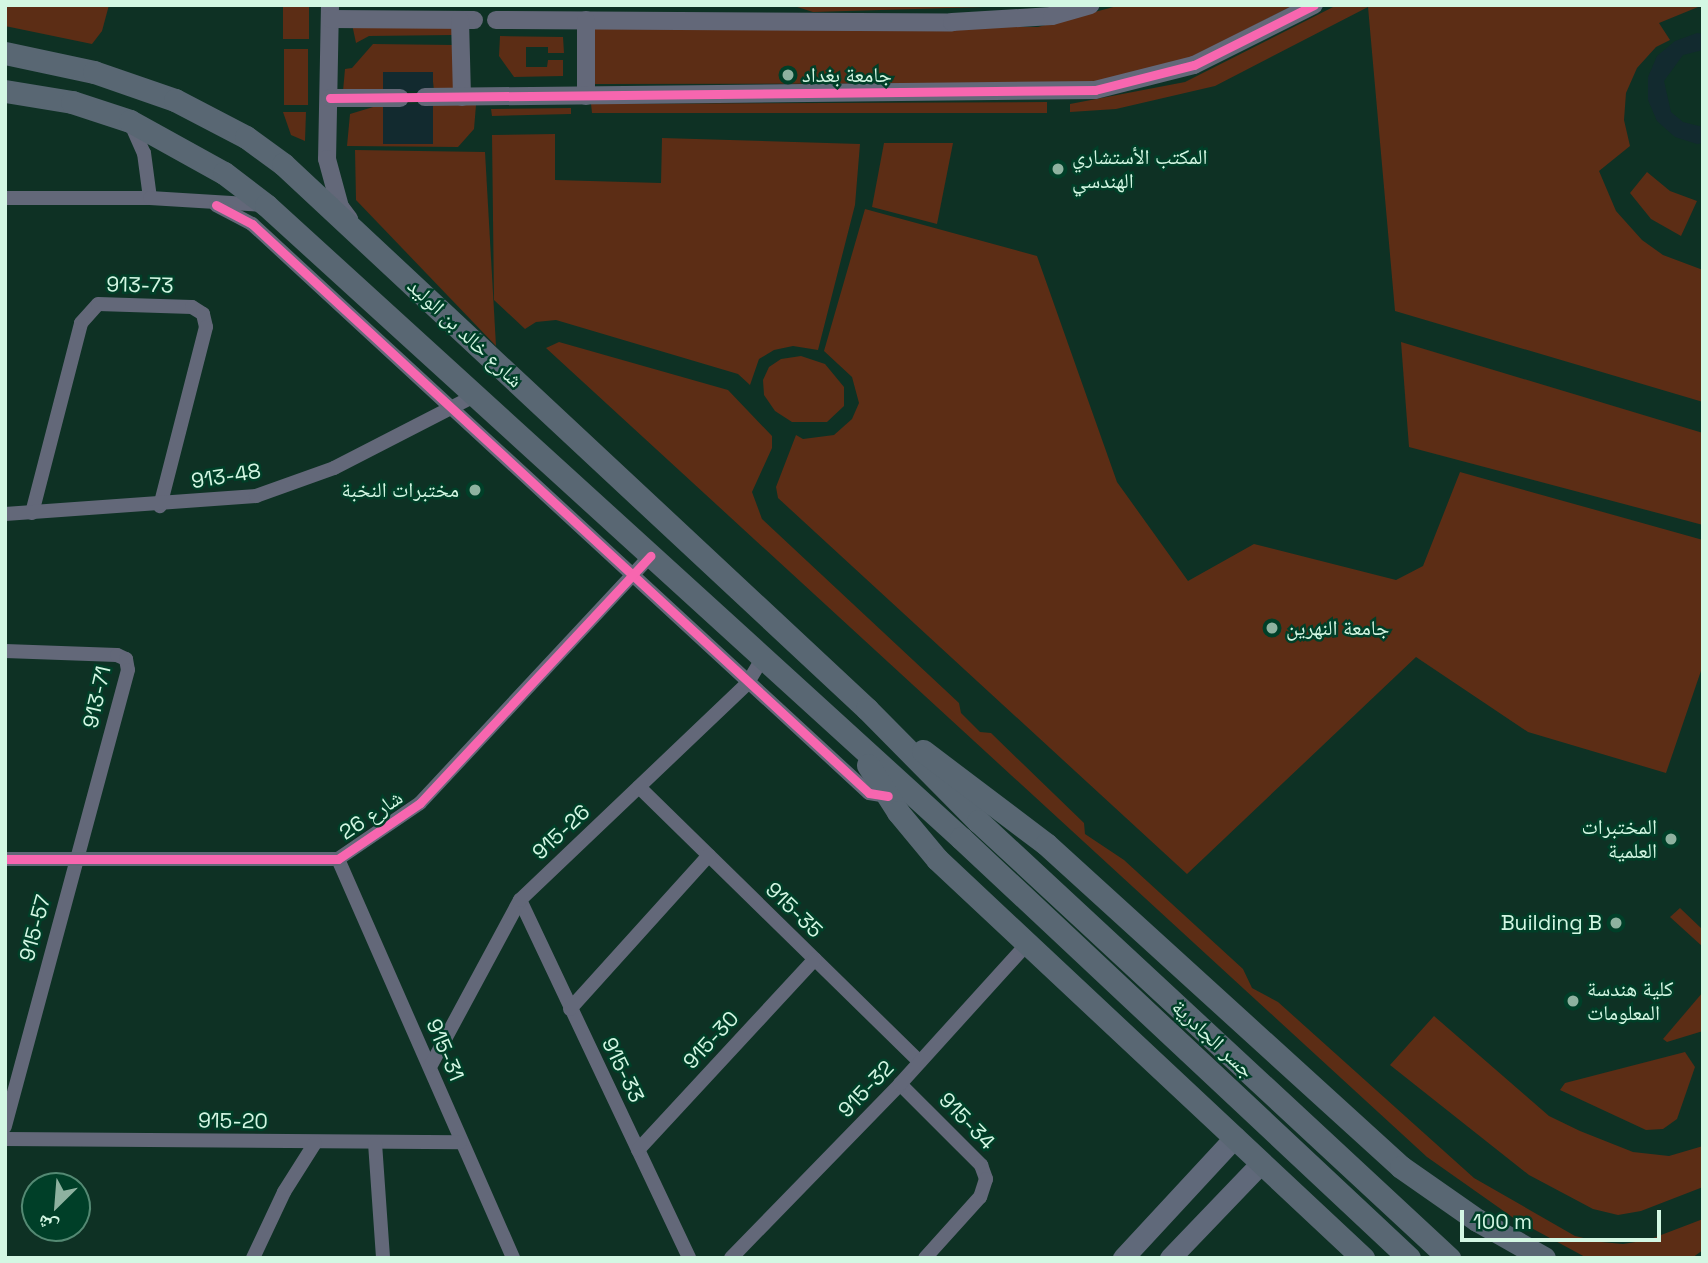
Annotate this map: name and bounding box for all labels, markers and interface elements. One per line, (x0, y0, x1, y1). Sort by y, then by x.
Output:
place label: جامعة بغداد (802, 62, 892, 88)
marker: جامعة بغداد (780, 67, 796, 83)
place label: المكتب الأستشاري الهندسي (1072, 144, 1207, 194)
marker: المكتب الأستشاري الهندسي (1050, 161, 1066, 177)
street label: 913-73 (106, 272, 174, 298)
street label: شارع خالد بن الوليد (402, 273, 528, 393)
street label: 913-48 (189, 458, 263, 494)
place label: مختبرات النخبة (341, 477, 459, 503)
marker: مختبرات النخبة (465, 480, 485, 500)
place label: جامعة النهرين (1286, 615, 1389, 641)
marker: جامعة النهرين (1264, 620, 1280, 636)
street label: 913-71 (78, 663, 116, 731)
street label: شارع 26 (335, 785, 407, 845)
street label: 915-26 (527, 799, 595, 865)
place label: المختبرات العلمية (1582, 814, 1657, 864)
marker: المختبرات العلمية (1663, 831, 1679, 847)
street label: 915-35 (760, 877, 828, 943)
street label: 915-57 (14, 892, 56, 964)
place label: Building B (1501, 910, 1602, 936)
marker: Building B (1608, 915, 1624, 931)
place label: كلية هندسة المعلومات (1587, 976, 1673, 1026)
marker: كلية هندسة المعلومات (1565, 993, 1581, 1009)
street label: جسر الجادرية (1167, 995, 1259, 1083)
street label: 915-30 (678, 1006, 744, 1074)
street label: 915-31 (421, 1015, 469, 1085)
street label: 915-33 (597, 1033, 649, 1107)
street label: 915-32 (833, 1055, 899, 1123)
street label: 915-34 (934, 1087, 1000, 1155)
street label: 915-20 (198, 1108, 268, 1134)
north arrow (21, 1172, 91, 1242)
scale bar (1463, 1196, 1664, 1240)
text: 100 m (1473, 1208, 1532, 1235)
text: ش (33, 1209, 62, 1240)

